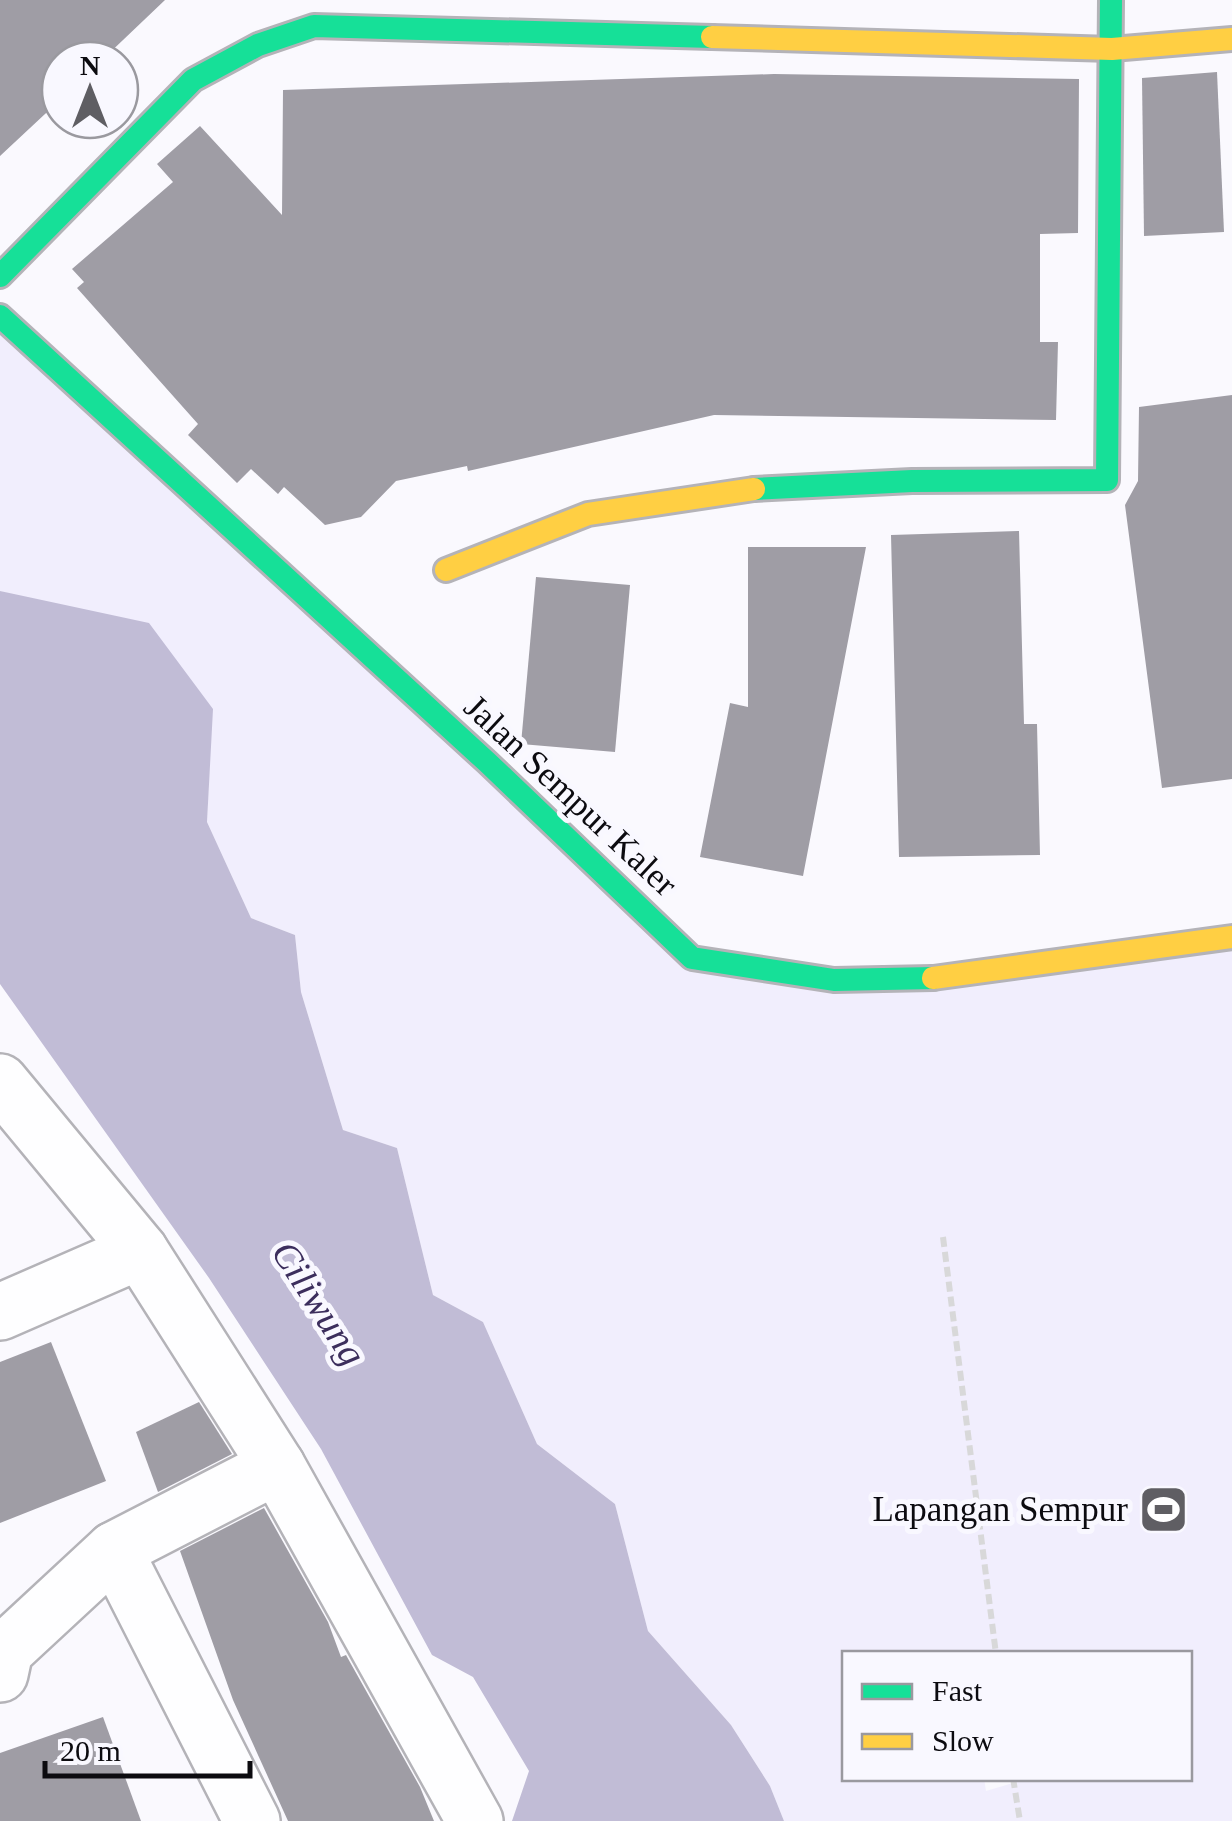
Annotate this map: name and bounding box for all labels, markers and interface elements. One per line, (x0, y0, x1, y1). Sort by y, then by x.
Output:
north arrow (40, 40, 140, 140)
text: N (80, 50, 100, 81)
street label: Jalan Sempur Kaler (456, 687, 685, 904)
water label: Ciliwung (263, 1233, 375, 1373)
sports icon: Lapangan Sempur (1137, 1483, 1189, 1535)
place label: Lapangan Sempur (872, 1490, 1128, 1529)
legend (842, 1651, 1192, 1781)
text: Fast (932, 1674, 983, 1707)
scale bar (45, 1716, 250, 1778)
text: Slow (932, 1724, 994, 1757)
text: 20 m (60, 1734, 121, 1767)

